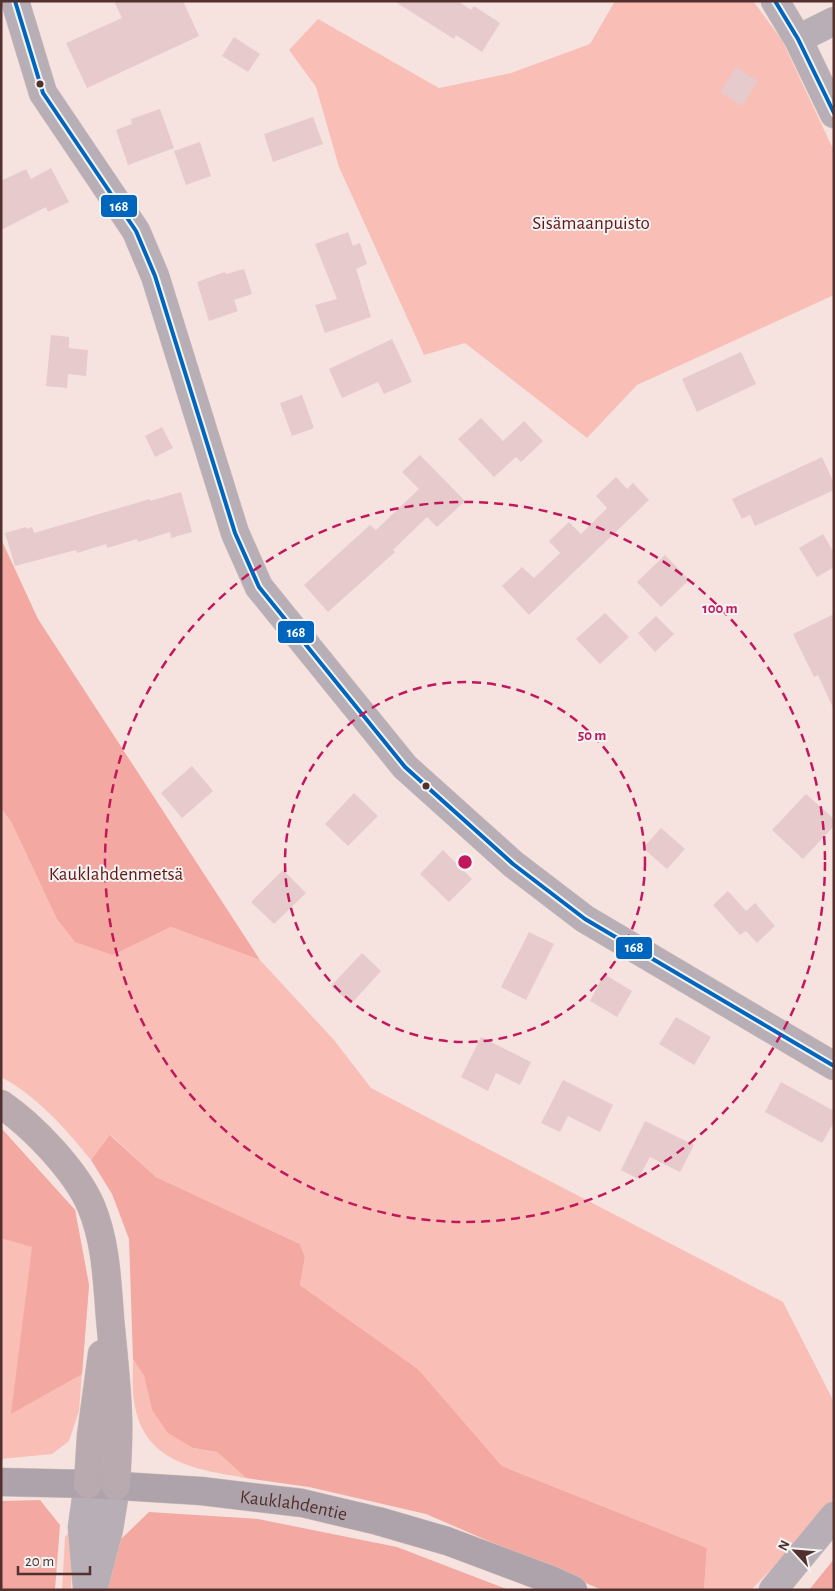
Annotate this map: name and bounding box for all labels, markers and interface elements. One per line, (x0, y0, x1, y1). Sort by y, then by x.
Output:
unlabelled marker (35, 79, 45, 89)
line badge: 168 (100, 194, 138, 218)
text: 168 (110, 200, 128, 214)
park label: Sisämaanpuisto (532, 214, 650, 233)
text: 100 m (702, 601, 738, 616)
line badge: 168 (277, 620, 315, 644)
text: 168 (287, 626, 305, 640)
text: 50 m (578, 728, 606, 743)
unlabelled marker (421, 781, 431, 791)
centre of rings (456, 853, 474, 871)
park label: Kauklahdenmetsä (49, 865, 184, 884)
line badge: 168 (615, 936, 653, 960)
text: 168 (625, 941, 643, 955)
street label: Kauklahdentie (239, 1488, 349, 1524)
north arrow (770, 1526, 820, 1576)
text: N (776, 1538, 793, 1553)
scale bar (18, 1544, 90, 1576)
text: 20 m (25, 1554, 54, 1569)

